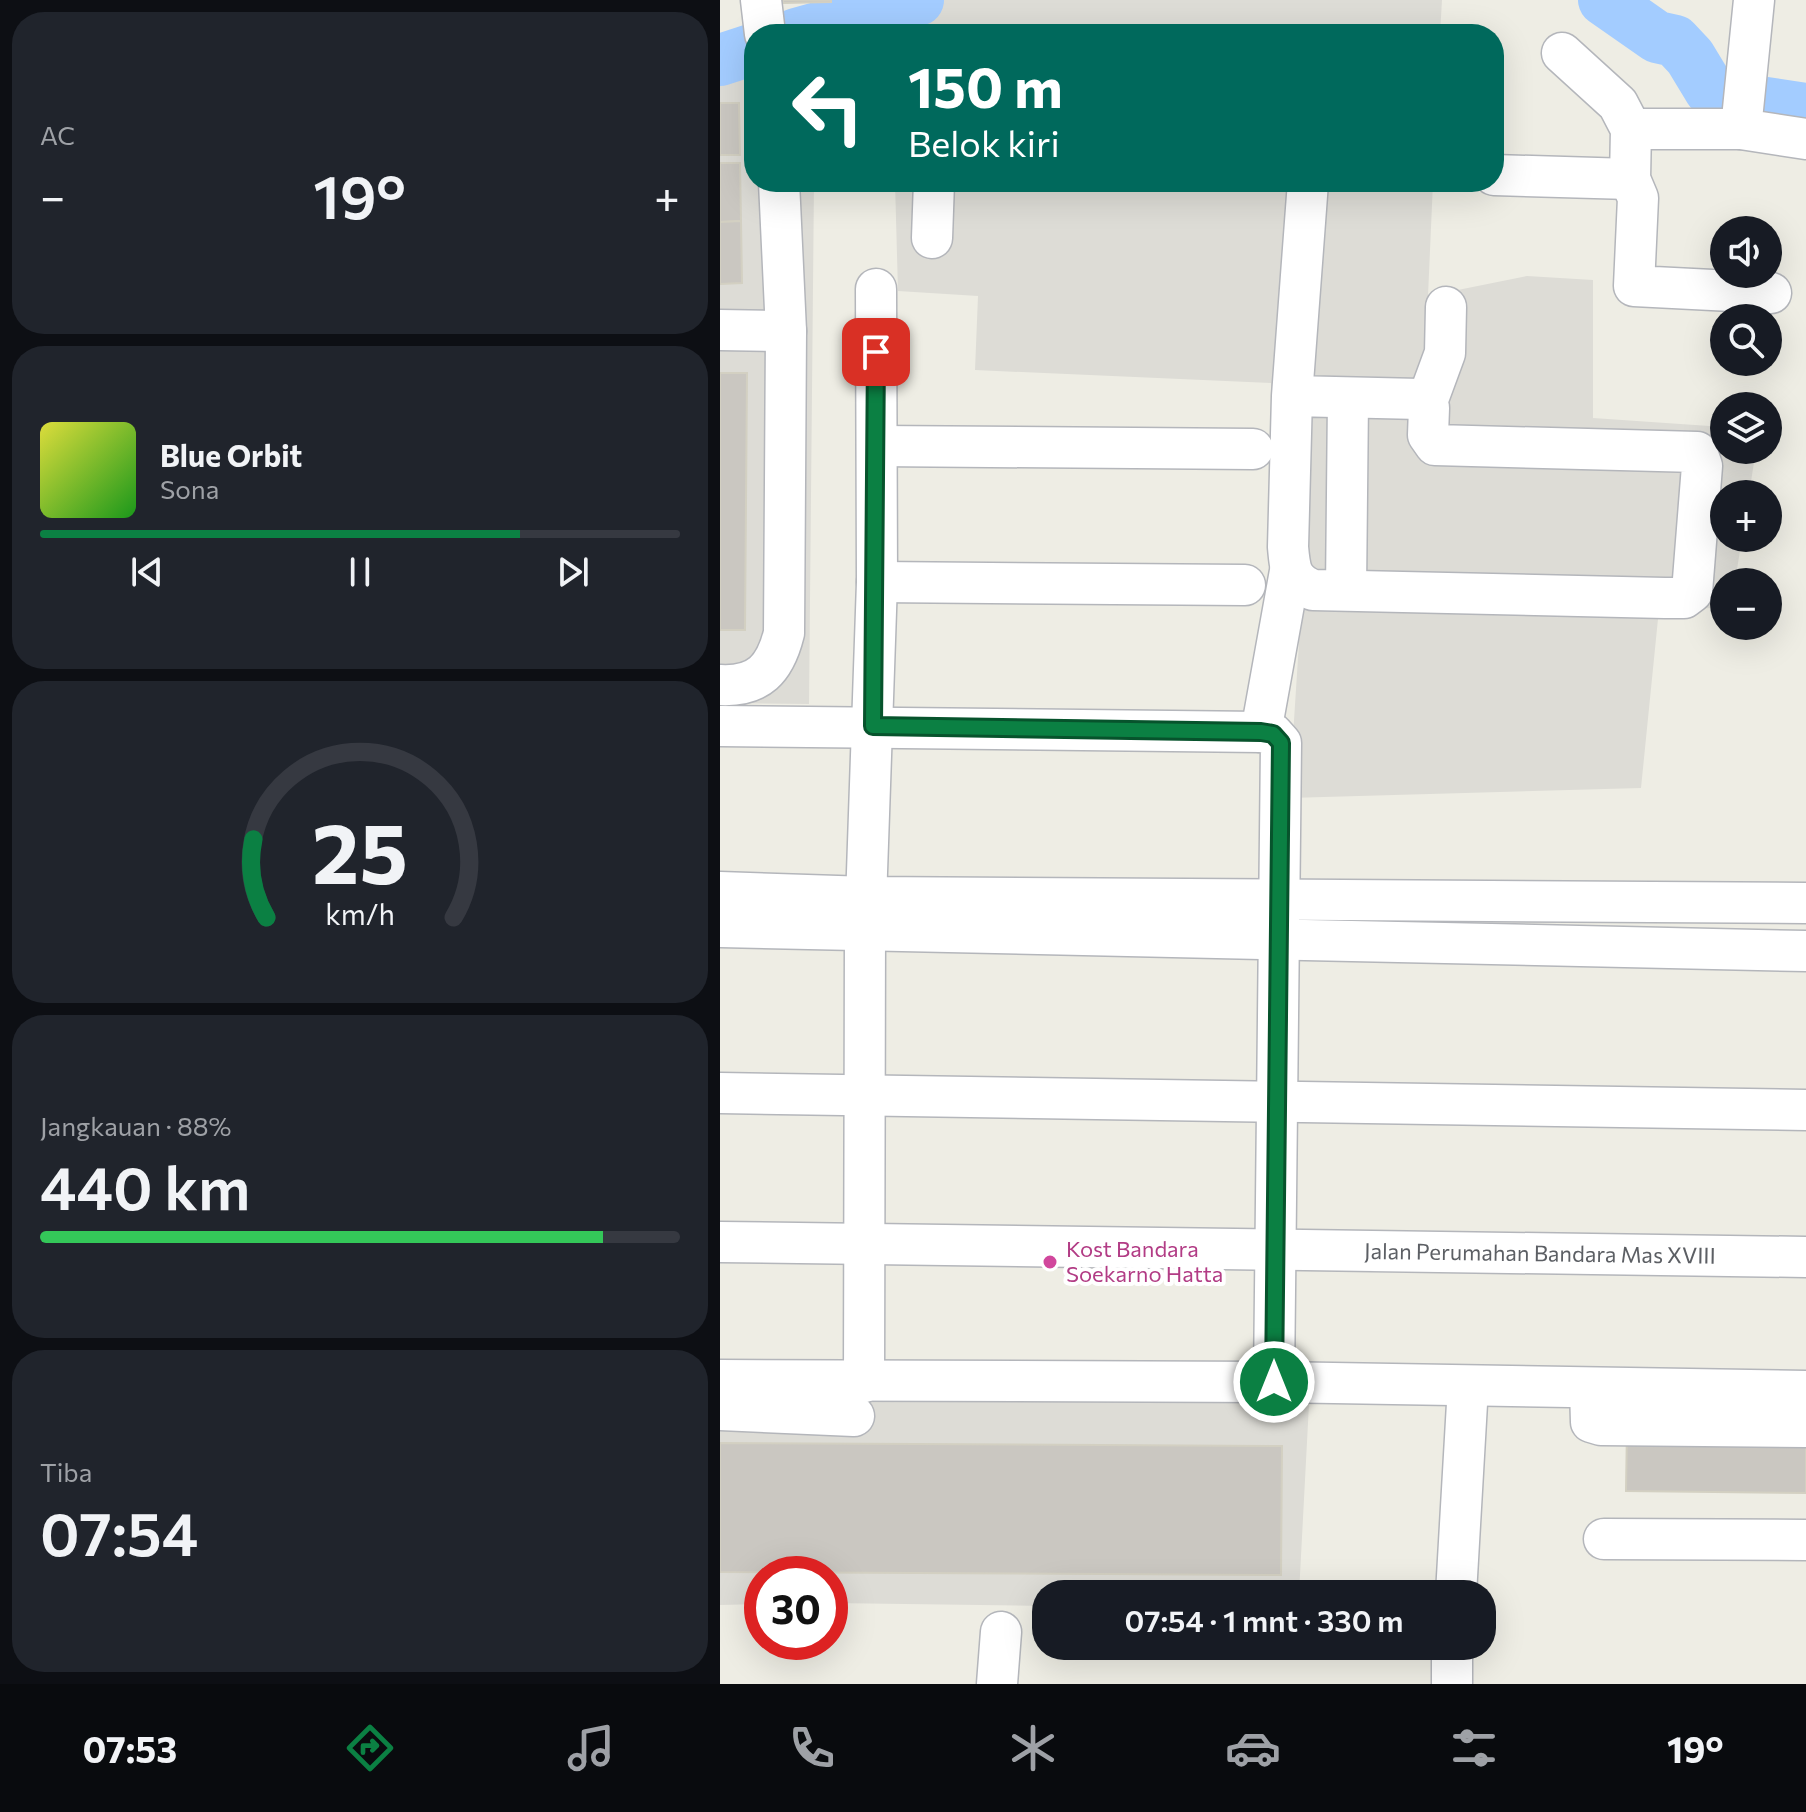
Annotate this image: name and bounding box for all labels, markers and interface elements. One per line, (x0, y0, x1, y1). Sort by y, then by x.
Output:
text: 150 m (908, 51, 1063, 120)
icon: left (776, 56, 880, 160)
text: AC (40, 119, 75, 150)
text: Belok kiri (908, 120, 1060, 164)
text: 19° (313, 158, 406, 231)
text: − (40, 168, 65, 222)
text: + (654, 168, 680, 222)
map controls (1710, 216, 1782, 640)
button: sound (1710, 216, 1782, 288)
button: search (1710, 304, 1782, 376)
pin (842, 318, 910, 386)
icon: arrive (854, 330, 898, 374)
button: layers (1710, 392, 1782, 464)
text: Blue Orbit (160, 436, 302, 473)
text: Sona (160, 473, 219, 504)
button: + (1710, 480, 1782, 552)
icon: previous (125, 550, 169, 594)
icon: pause (338, 550, 382, 594)
icon: next (551, 550, 595, 594)
button: − (1710, 568, 1782, 640)
text: 25 (312, 799, 408, 901)
text: km/h (325, 896, 395, 931)
text: Jangkauan · 88% (40, 1110, 231, 1141)
text: 440 km (40, 1149, 250, 1222)
place label: Kost Bandara Soekarno Hatta (1066, 1235, 1223, 1287)
street label: Jalan Perumahan Bandara Mas XVIII (1364, 1237, 1716, 1269)
marker: Kost Bandara Soekarno Hatta (1041, 1253, 1059, 1271)
position arrow (1232, 1340, 1316, 1424)
text: Tiba (40, 1456, 92, 1487)
text: 07:54 (40, 1495, 198, 1568)
speed limit sign: 30 (744, 1556, 848, 1660)
text: 07:54 · 1 mnt · 330 m (1125, 1601, 1403, 1638)
icon: directions (342, 1720, 398, 1776)
icon: music (563, 1720, 619, 1776)
icon: phone (784, 1720, 840, 1776)
icon: climate (1005, 1720, 1061, 1776)
icon: car (1225, 1720, 1281, 1776)
icon: filters (1446, 1720, 1502, 1776)
text: 07:53 (82, 1726, 177, 1770)
text: 19° (1667, 1726, 1724, 1770)

